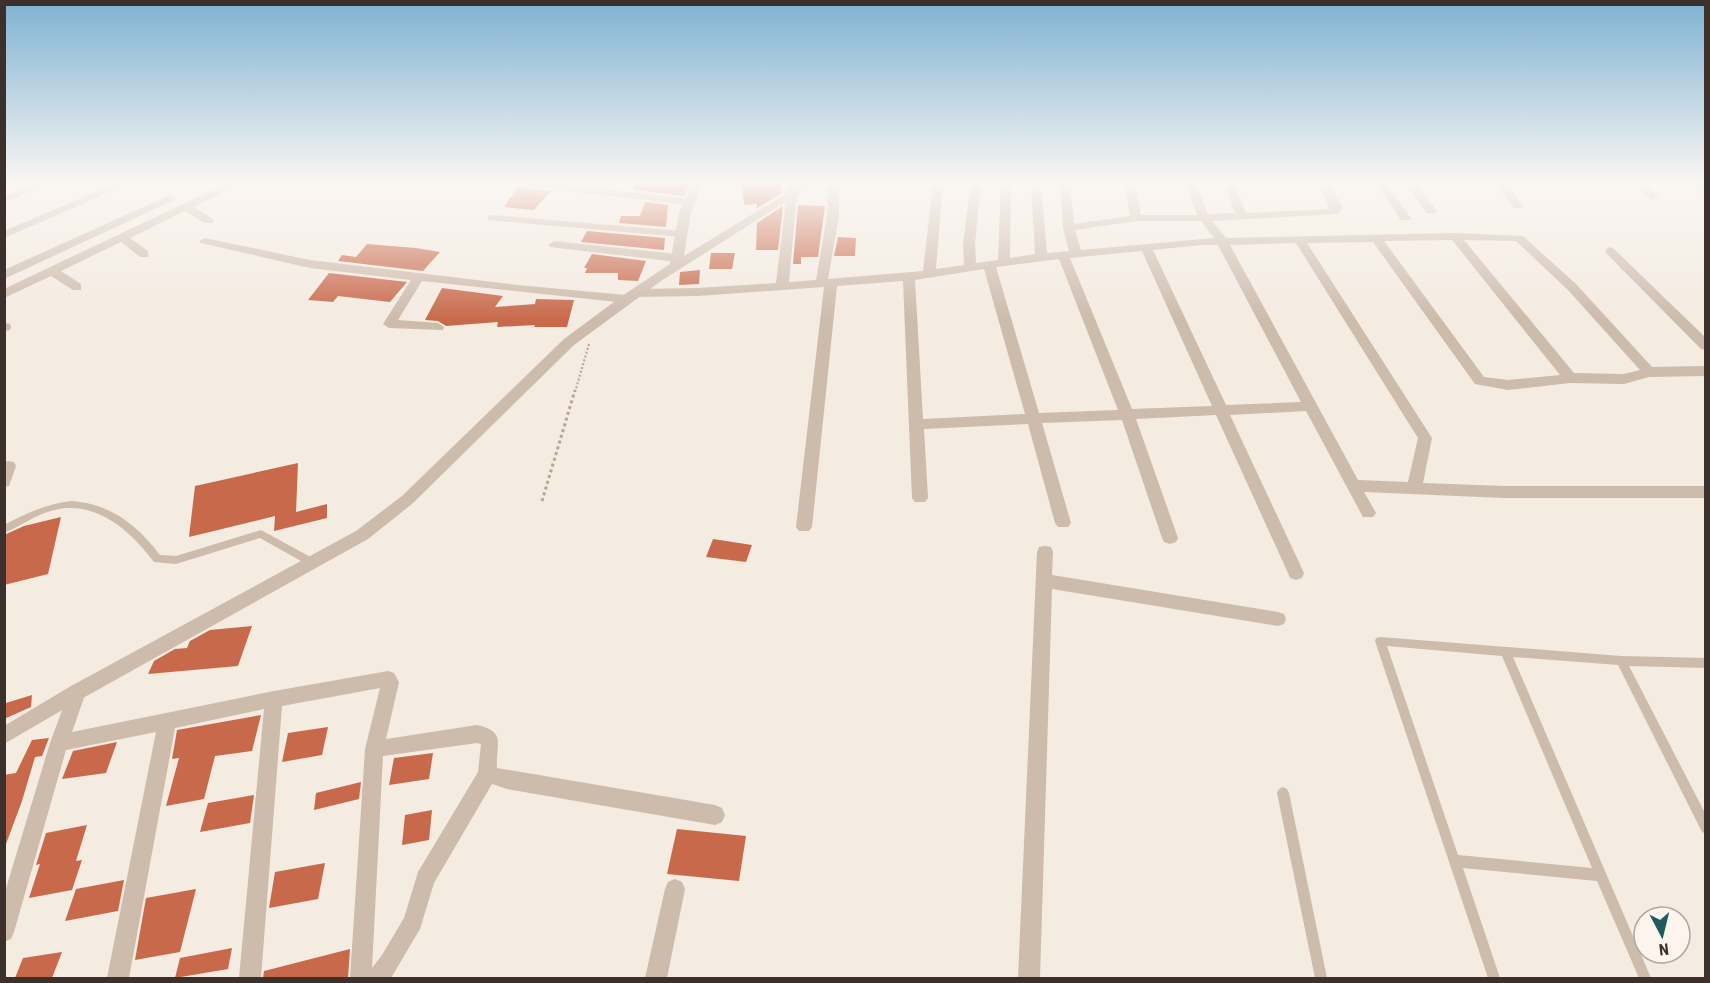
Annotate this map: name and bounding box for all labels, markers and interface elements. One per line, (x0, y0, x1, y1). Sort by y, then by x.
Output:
north arrow (1632, 905, 1692, 965)
text: N (1658, 939, 1670, 959)

